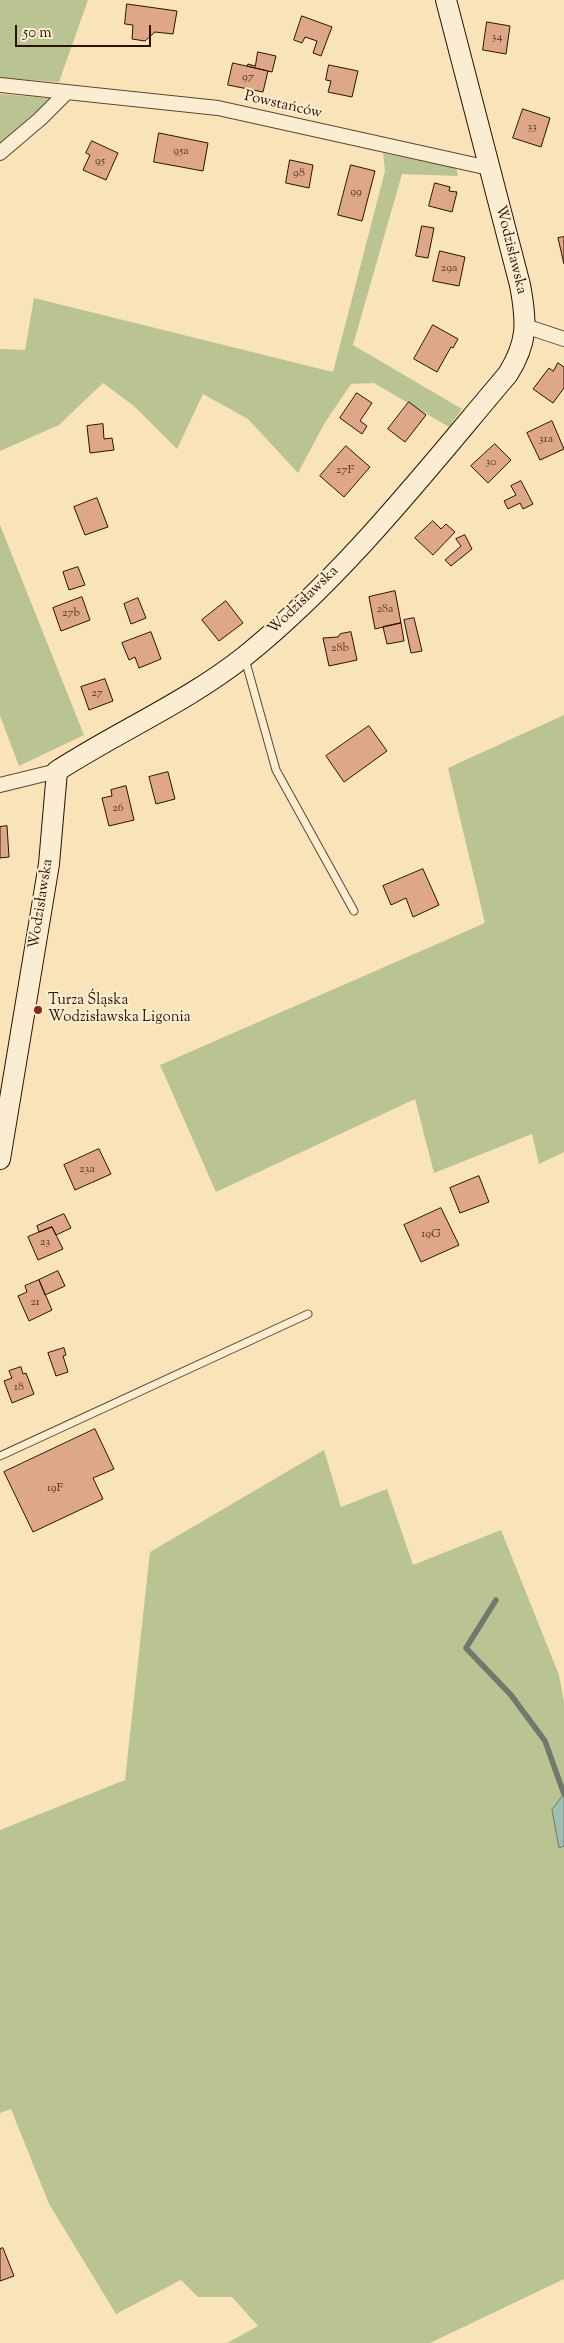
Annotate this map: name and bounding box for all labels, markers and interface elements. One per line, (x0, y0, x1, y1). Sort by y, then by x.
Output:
scale bar (18, 15, 154, 47)
text: 50 m (23, 23, 52, 44)
house number: 34 (492, 31, 502, 45)
house number: 97 (242, 71, 254, 85)
street label: Powstańców (242, 88, 324, 124)
house number: 33 (527, 121, 537, 135)
house number: 95a (173, 145, 189, 159)
house number: 95 (95, 155, 105, 169)
house number: 98 (293, 167, 305, 181)
house number: 99 (350, 186, 362, 200)
street label: Wodzisławska (490, 204, 530, 296)
house number: 29a (441, 262, 457, 276)
house number: 31a (539, 433, 553, 447)
house number: 30 (485, 456, 497, 470)
house number: 27F (336, 464, 354, 478)
street label: Wodzisławska (265, 563, 343, 639)
house number: 28a (376, 603, 394, 617)
house number: 27b (62, 607, 80, 621)
house number: 28b (331, 642, 349, 656)
house number: 27 (91, 687, 103, 701)
house number: 26 (112, 802, 124, 816)
street label: Wodzisławska (26, 858, 58, 950)
place label: Turza Śląska Wodzisławska Ligonia (48, 992, 191, 1027)
marker: Turza Śląska Wodzisławska Ligonia (32, 1004, 44, 1016)
house number: 23a (79, 1163, 95, 1177)
house number: 19G (421, 1228, 441, 1242)
house number: 23 (40, 1236, 50, 1250)
house number: 21 (30, 1296, 40, 1310)
house number: 18 (14, 1381, 24, 1395)
house number: 19F (47, 1482, 63, 1496)

